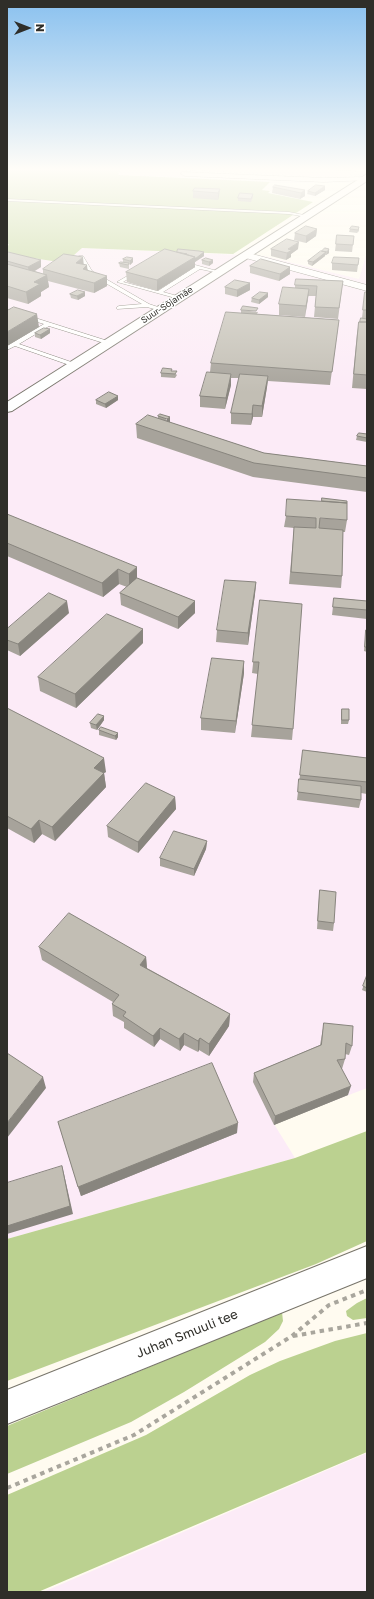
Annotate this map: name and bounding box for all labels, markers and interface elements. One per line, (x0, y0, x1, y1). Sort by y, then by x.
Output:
north arrow (8, 8, 48, 48)
text: N (34, 24, 47, 32)
street label: Suur-Sõjamäe (139, 284, 195, 326)
street label: Juhan Smuuli tee (134, 1306, 240, 1362)

